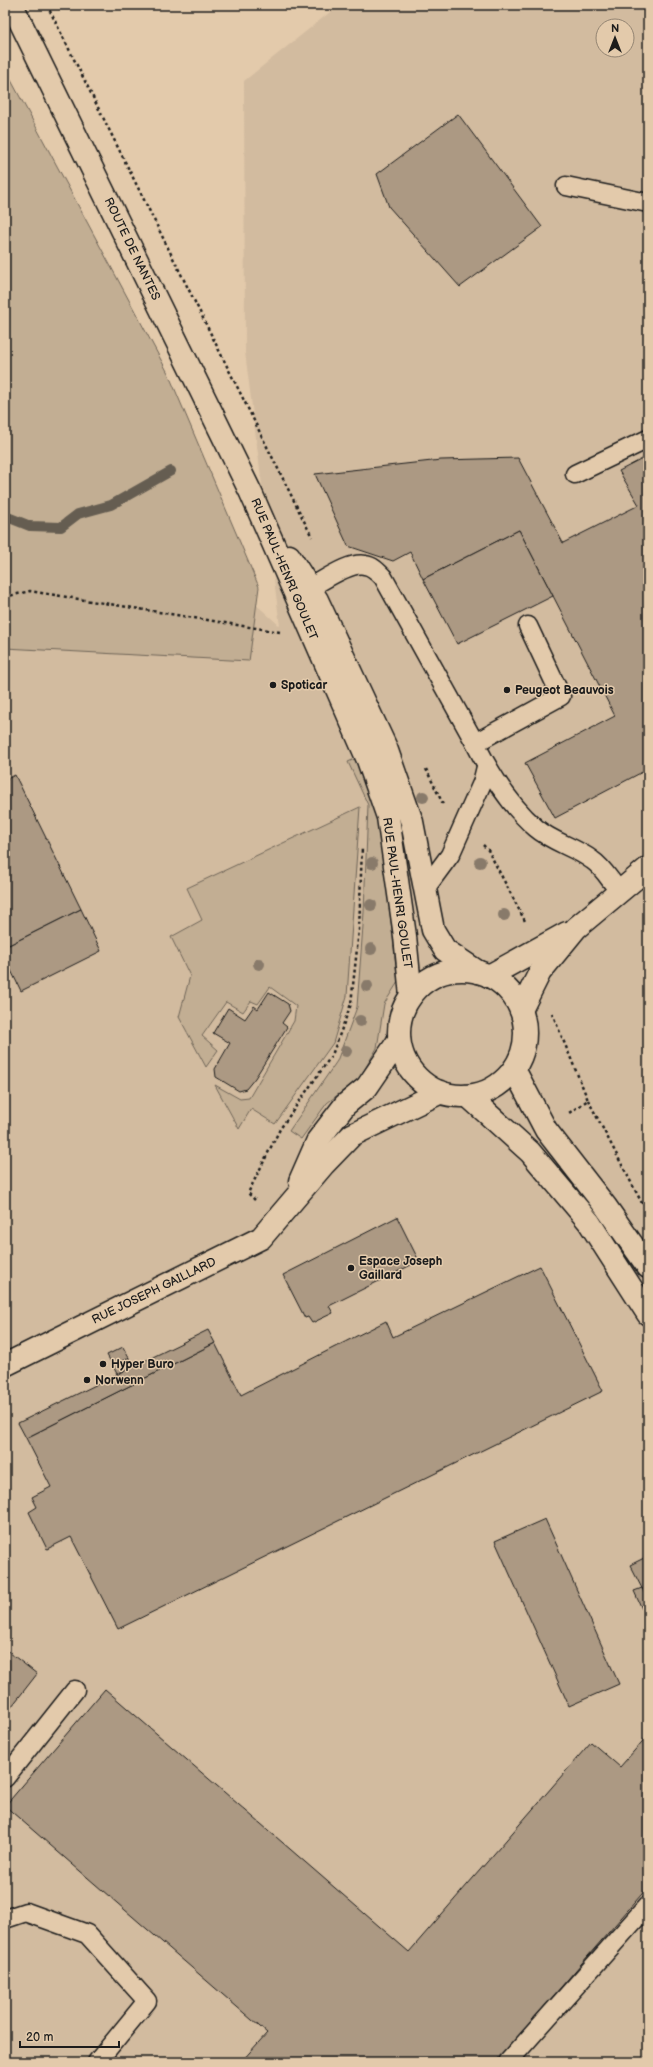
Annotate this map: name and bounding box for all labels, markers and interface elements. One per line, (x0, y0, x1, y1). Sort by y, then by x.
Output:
north arrow (595, 18, 635, 58)
text: N (611, 22, 619, 35)
street label: ROUTE DE NANTES (101, 195, 163, 303)
street label: RUE PAUL-HENRI GOULET (247, 496, 321, 643)
place label: Spoticar (281, 678, 327, 693)
marker: Spoticar (268, 680, 278, 690)
place label: Peugeot Beauvois (515, 683, 614, 698)
marker: Peugeot Beauvois (502, 685, 512, 695)
street label: RUE PAUL-HENRI GOULET (379, 816, 415, 970)
street label: RUE JOSEPH GAILLARD (89, 1254, 219, 1328)
place label: Espace Joseph Gaillard (359, 1254, 442, 1283)
marker: Espace Joseph Gaillard (346, 1263, 356, 1273)
place label: Hyper Buro (111, 1357, 174, 1372)
marker: Hyper Buro (98, 1359, 108, 1369)
place label: Norwenn (95, 1373, 144, 1388)
marker: Norwenn (82, 1375, 92, 1385)
scale bar (20, 2023, 119, 2049)
text: 20 m (26, 2030, 53, 2045)

